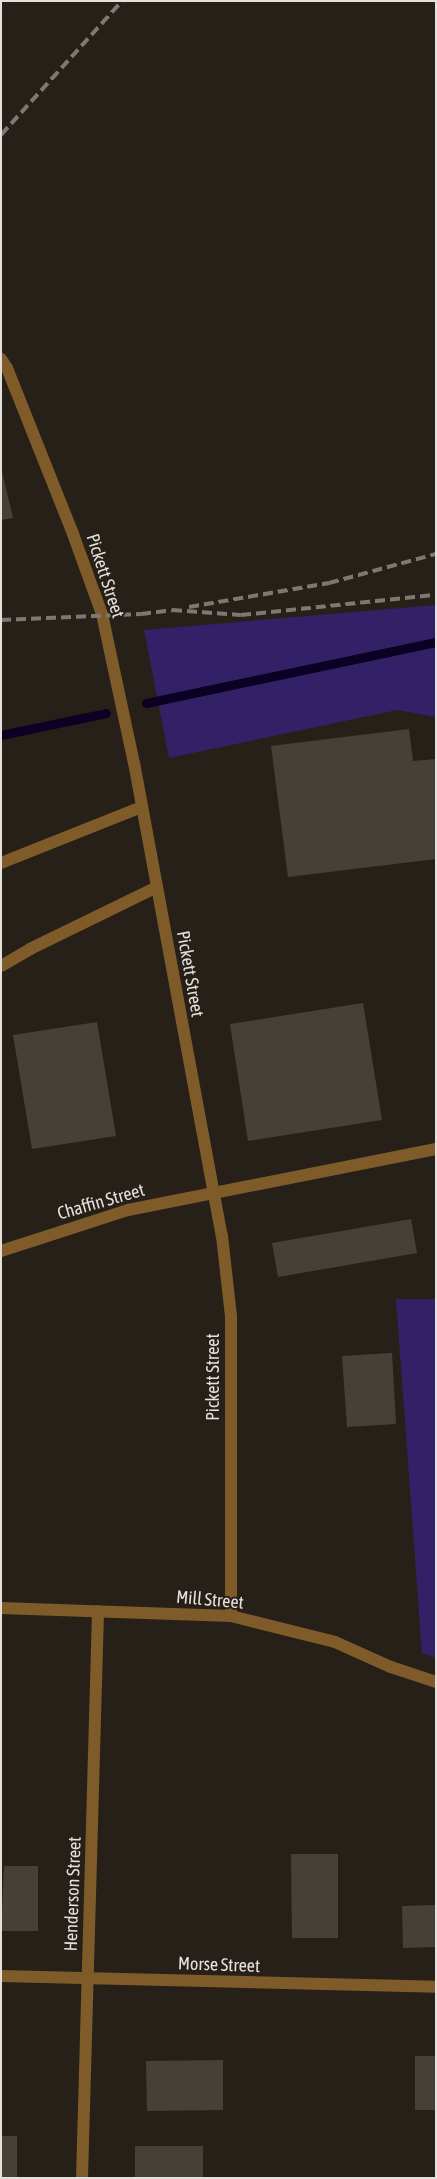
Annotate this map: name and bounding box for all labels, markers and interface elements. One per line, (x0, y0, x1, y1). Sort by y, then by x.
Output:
street label: Pickett Street (81, 531, 129, 621)
street label: Pickett Street (172, 929, 208, 1019)
street label: Chaffin Street (55, 1179, 147, 1225)
street label: Pickett Street (202, 1333, 224, 1421)
street label: Mill Street (175, 1586, 245, 1614)
street label: Henderson Street (60, 1836, 86, 1952)
street label: Morse Street (177, 1953, 261, 1977)

